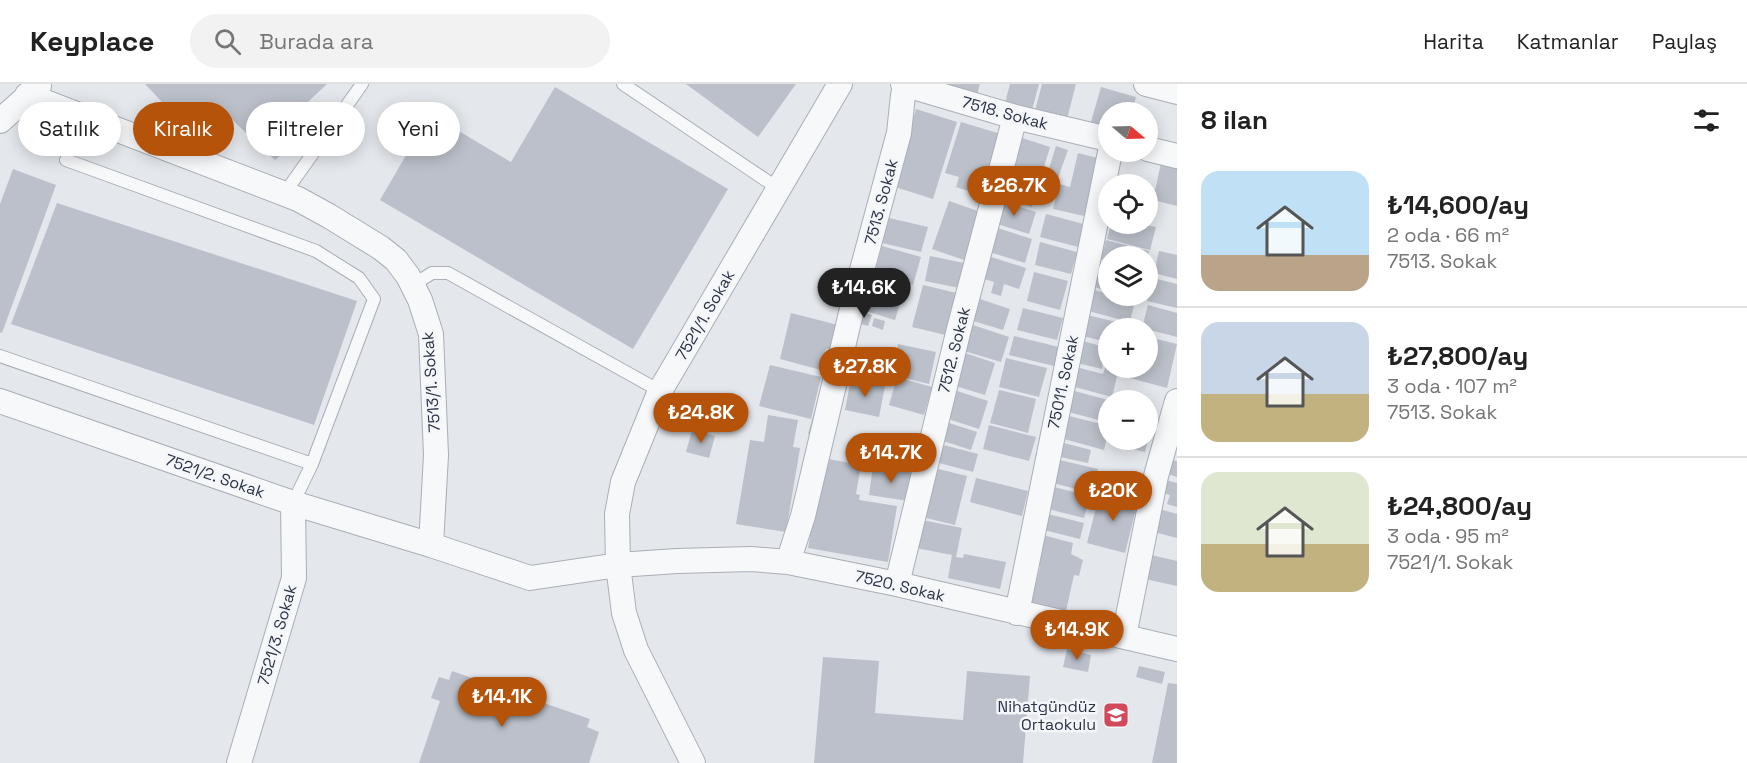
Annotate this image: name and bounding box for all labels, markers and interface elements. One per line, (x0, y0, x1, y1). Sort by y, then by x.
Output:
search box (190, 14, 610, 68)
text: Keyplace (30, 23, 154, 59)
icon: search (211, 25, 244, 58)
text: Burada ara (259, 27, 373, 55)
text: Harita (1423, 28, 1484, 55)
text: Katmanlar (1517, 28, 1619, 55)
text: Paylaş (1652, 28, 1717, 55)
street label: 7518. Sokak (959, 91, 1051, 135)
chip: Satılık (18, 102, 121, 156)
chip: Kiralık (133, 102, 234, 156)
chip: Filtreler (246, 102, 365, 156)
chip: Yeni (377, 102, 460, 156)
north arrow (1098, 102, 1158, 162)
map controls (1098, 102, 1158, 450)
text: 8 ilan (1201, 103, 1268, 137)
icon: filters (1690, 104, 1723, 137)
street label: 7513. Sokak (859, 156, 903, 247)
pin: ₺26.7K (965, 166, 1063, 217)
text: ₺26.7K (981, 172, 1047, 198)
button: locate (1098, 174, 1158, 234)
text: ₺14,600/ay (1387, 188, 1529, 222)
icon: home (1249, 195, 1321, 267)
text: 2 oda · 66 m² (1387, 222, 1509, 248)
button: layers (1098, 246, 1158, 306)
text: 7513. Sokak (1387, 248, 1497, 274)
street label: 7521/1. Sokak (671, 266, 740, 364)
pin: ₺14.6K (815, 268, 913, 319)
text: ₺14.6K (832, 274, 896, 300)
street label: 7512. Sokak (933, 304, 975, 395)
button: + (1098, 318, 1158, 378)
street label: 7513/1. Sokak (417, 331, 445, 433)
street label: 75011. Sokak (1043, 333, 1083, 431)
text: ₺27,800/ay (1387, 339, 1528, 373)
icon: home (1249, 346, 1321, 418)
pin: ₺27.8K (816, 347, 914, 398)
text: ₺27.8K (833, 353, 897, 379)
text: 3 oda · 107 m² (1387, 373, 1517, 399)
button: − (1098, 390, 1158, 450)
pin: ₺24.8K (652, 393, 750, 444)
text: ₺24.8K (667, 399, 735, 425)
text: 7513. Sokak (1387, 399, 1497, 425)
pin: ₺14.7K (842, 433, 940, 484)
text: ₺14.7K (860, 439, 923, 465)
street label: 7521/2. Sokak (162, 449, 268, 503)
pin: ₺20K (1077, 471, 1149, 522)
text: ₺20K (1088, 477, 1138, 503)
text: ₺24,800/ay (1387, 489, 1532, 523)
icon: home (1249, 496, 1321, 568)
text: 3 oda · 95 m² (1387, 523, 1509, 549)
text: 7521/1. Sokak (1387, 549, 1513, 575)
street label: 7520. Sokak (853, 565, 947, 607)
street label: 7521/3. Sokak (253, 582, 302, 688)
pin: ₺14.9K (1028, 610, 1126, 661)
text: ₺14.9K (1045, 616, 1109, 642)
pin: ₺14.1K (453, 677, 551, 728)
text: ₺14.1K (472, 683, 532, 709)
place label: Nihatgündüz Ortaokulu (998, 696, 1096, 735)
school or university icon: Nihatgündüz Ortaokulu (1101, 700, 1131, 730)

